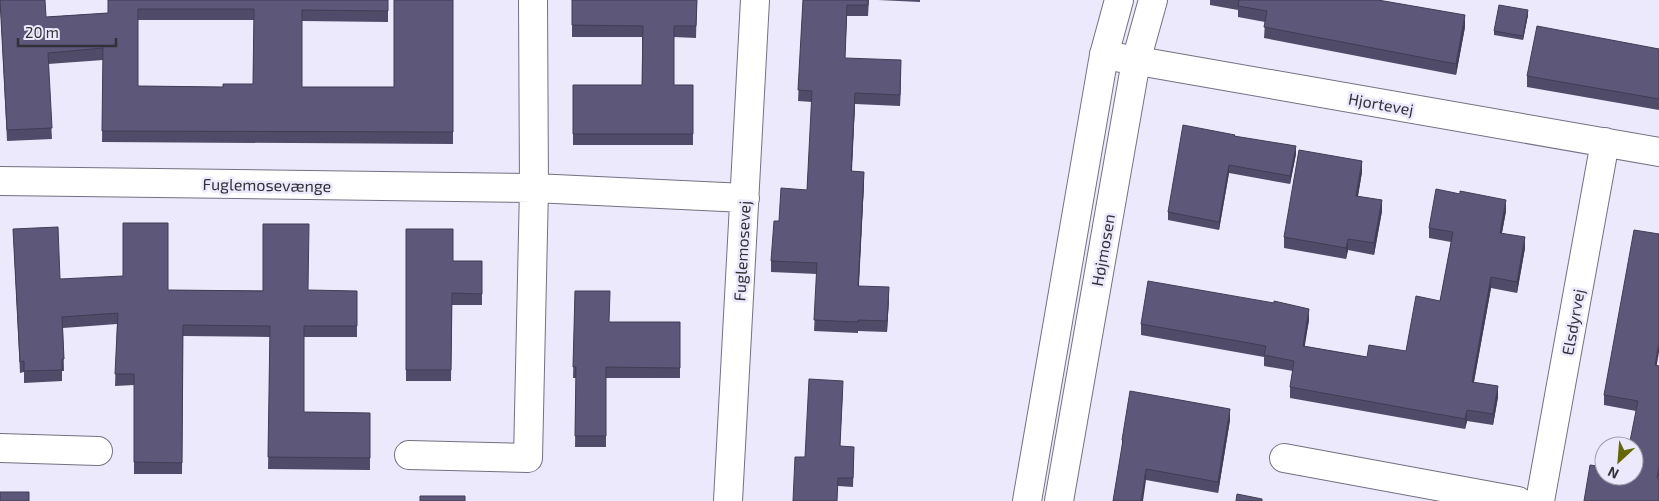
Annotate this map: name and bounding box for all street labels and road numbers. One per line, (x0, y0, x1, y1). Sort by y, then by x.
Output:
street label: Hjortevej (1347, 88, 1415, 120)
street label: Fuglemosevænge (203, 174, 331, 195)
street label: Fuglemosevej (729, 200, 755, 302)
street label: Højmosen (1087, 212, 1119, 288)
street label: Elsdyrvej (1557, 287, 1589, 357)

